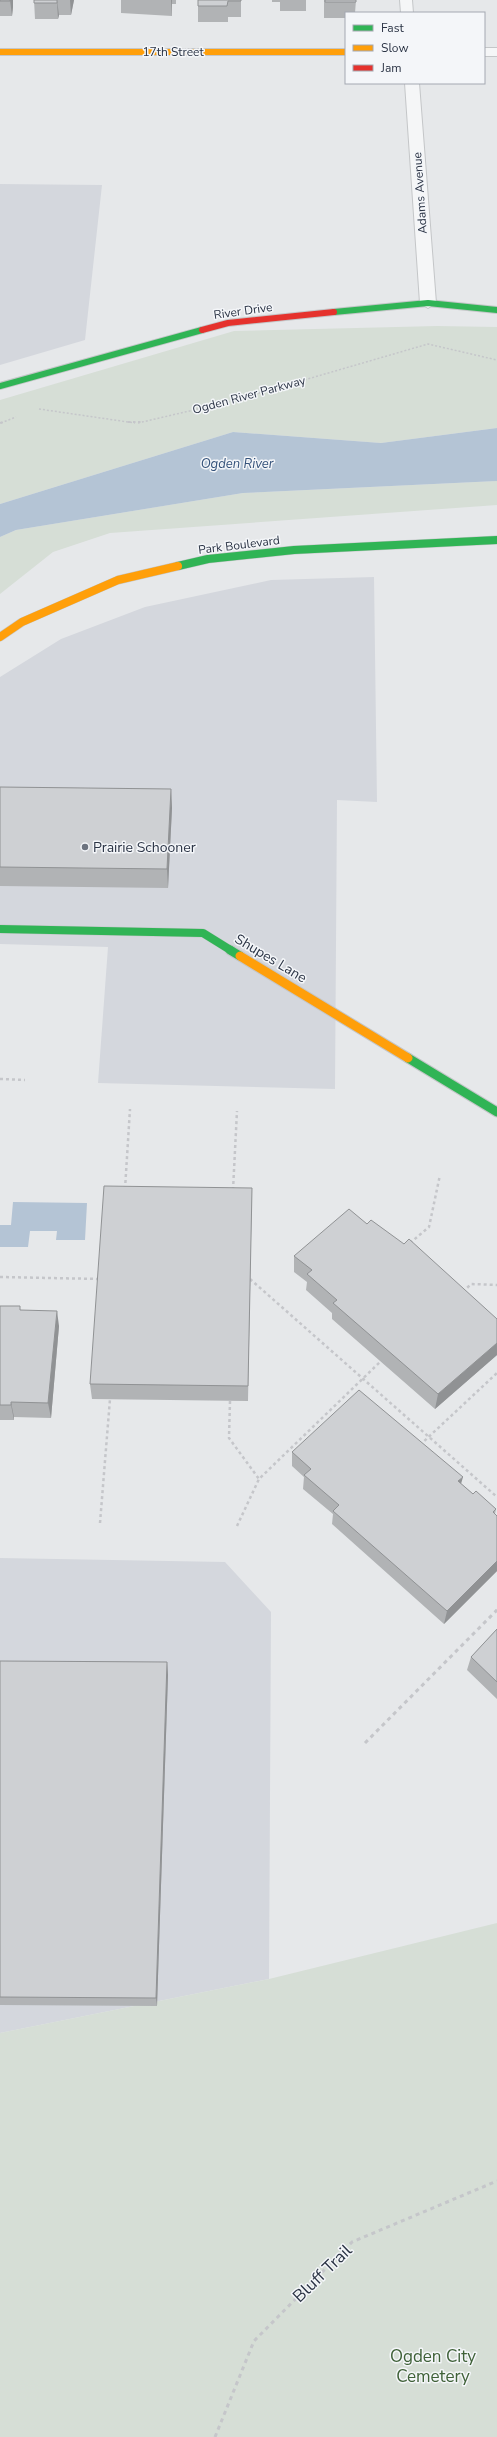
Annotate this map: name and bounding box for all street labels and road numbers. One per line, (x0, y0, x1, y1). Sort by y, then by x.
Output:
street label: 17th Street (142, 44, 204, 60)
street label: Adams Avenue (409, 152, 431, 234)
street label: River Drive (213, 299, 273, 323)
street label: Ogden River Parkway (191, 372, 308, 418)
street label: Park Boulevard (197, 532, 281, 558)
street label: Shupes Lane (231, 929, 310, 987)
street label: Bluff Trail (288, 2239, 357, 2307)

